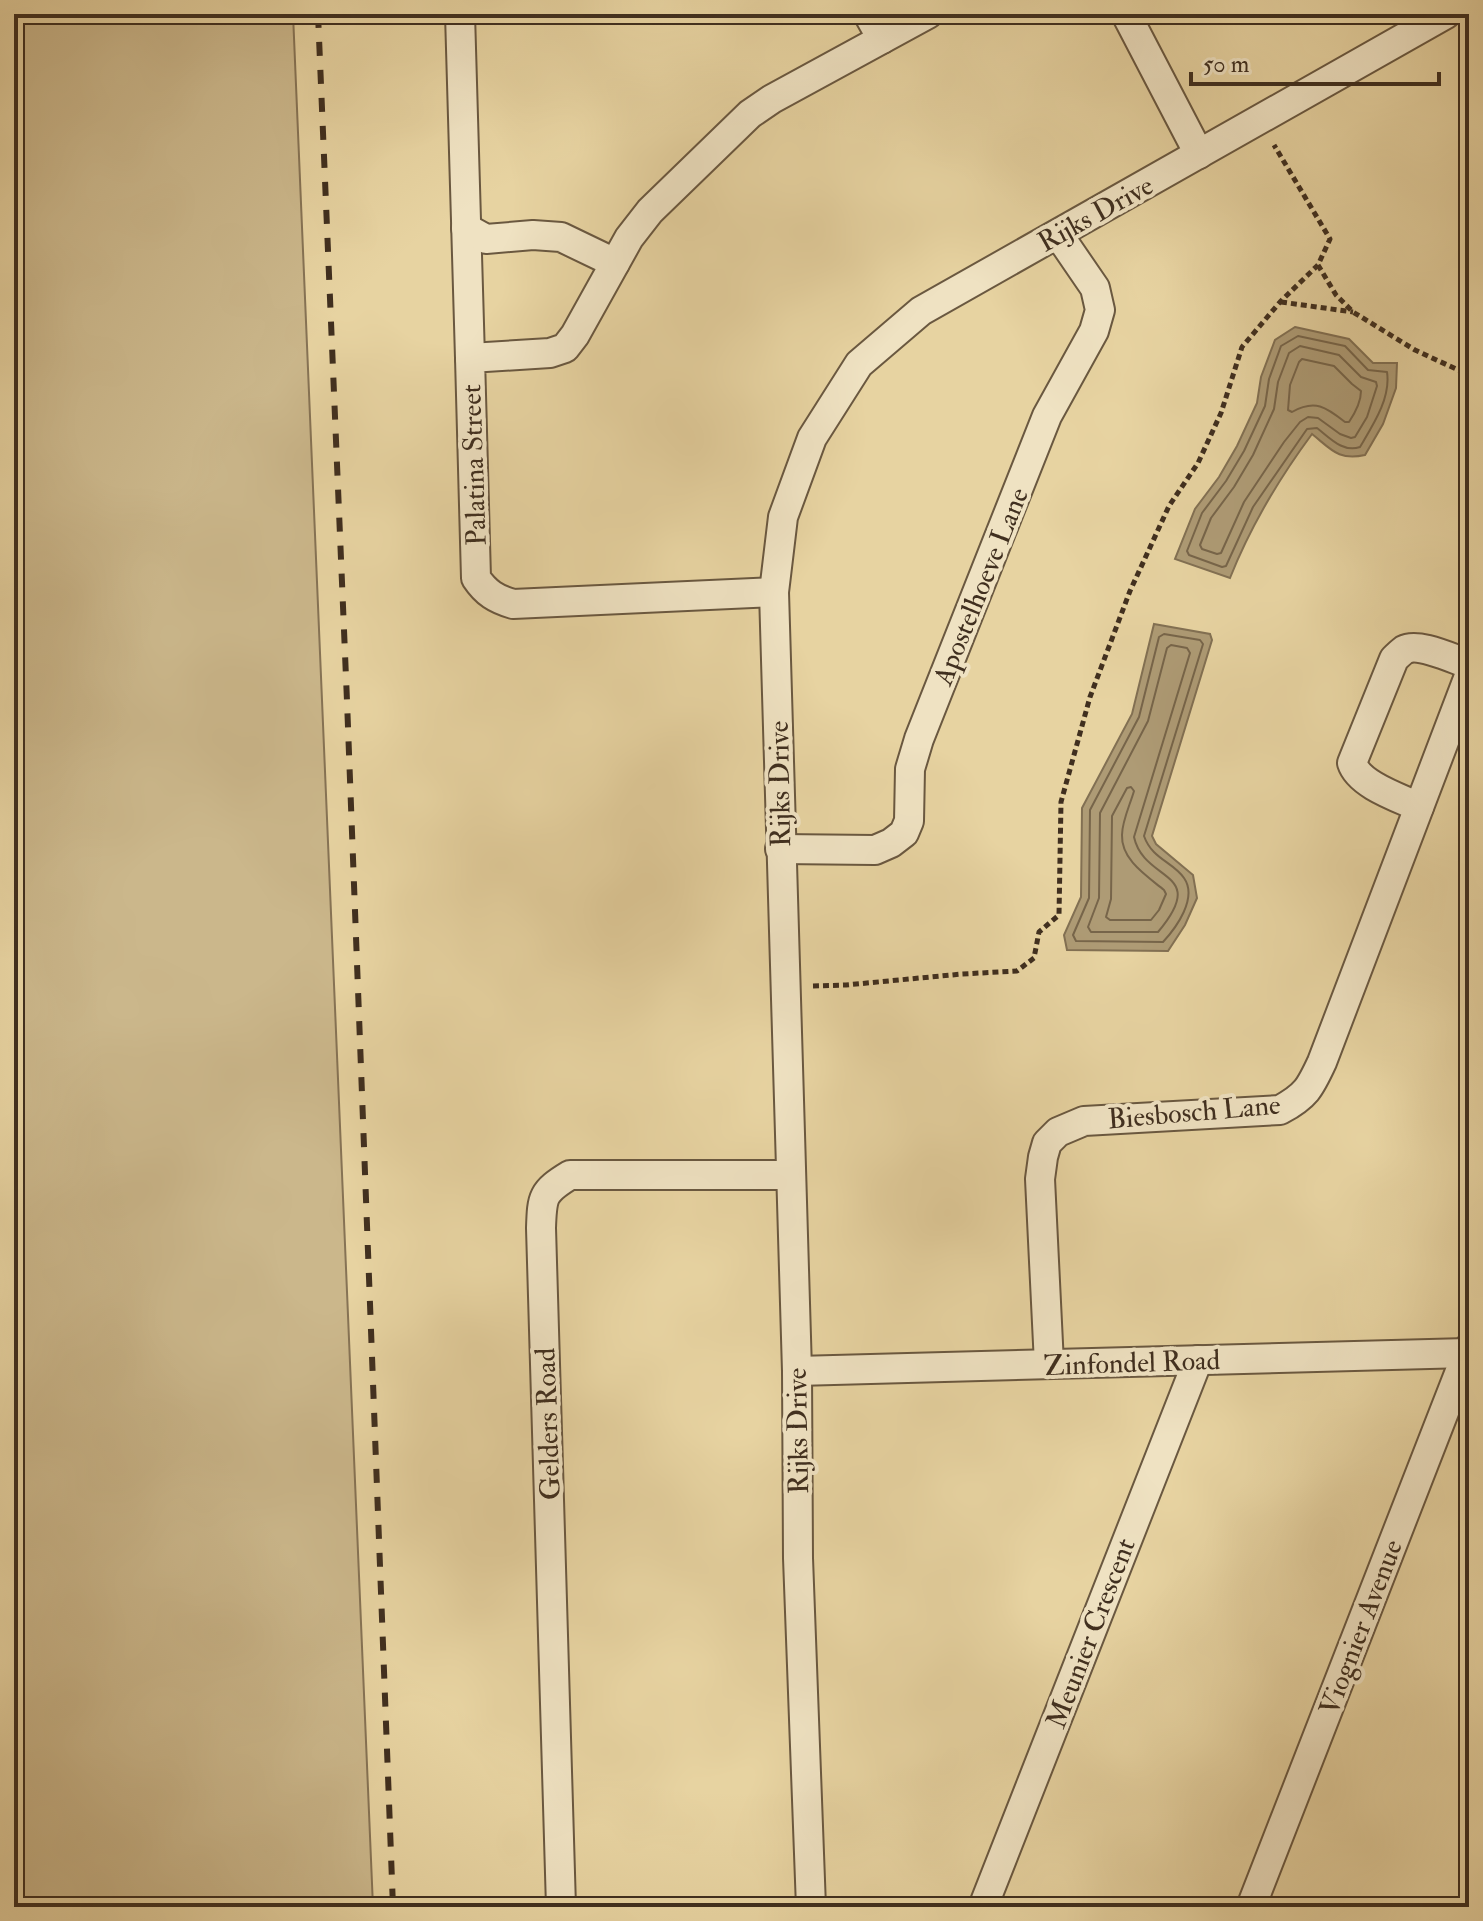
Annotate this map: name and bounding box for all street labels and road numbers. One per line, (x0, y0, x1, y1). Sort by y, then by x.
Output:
street label: Rijks Drive (1032, 168, 1160, 260)
street label: Palatina Street (454, 384, 495, 546)
street label: Apostelhoeve Lane (925, 482, 1037, 691)
street label: Rijks Drive (762, 720, 799, 848)
street label: Biesbosch Lane (1106, 1087, 1282, 1137)
street label: Zinfondel Road (1043, 1343, 1221, 1384)
street label: Gelders Road (528, 1347, 569, 1501)
street label: Rijks Drive (780, 1367, 817, 1495)
street label: Meunier Crescent (1039, 1534, 1144, 1734)
street label: Viognier Avenue (1312, 1535, 1411, 1720)

